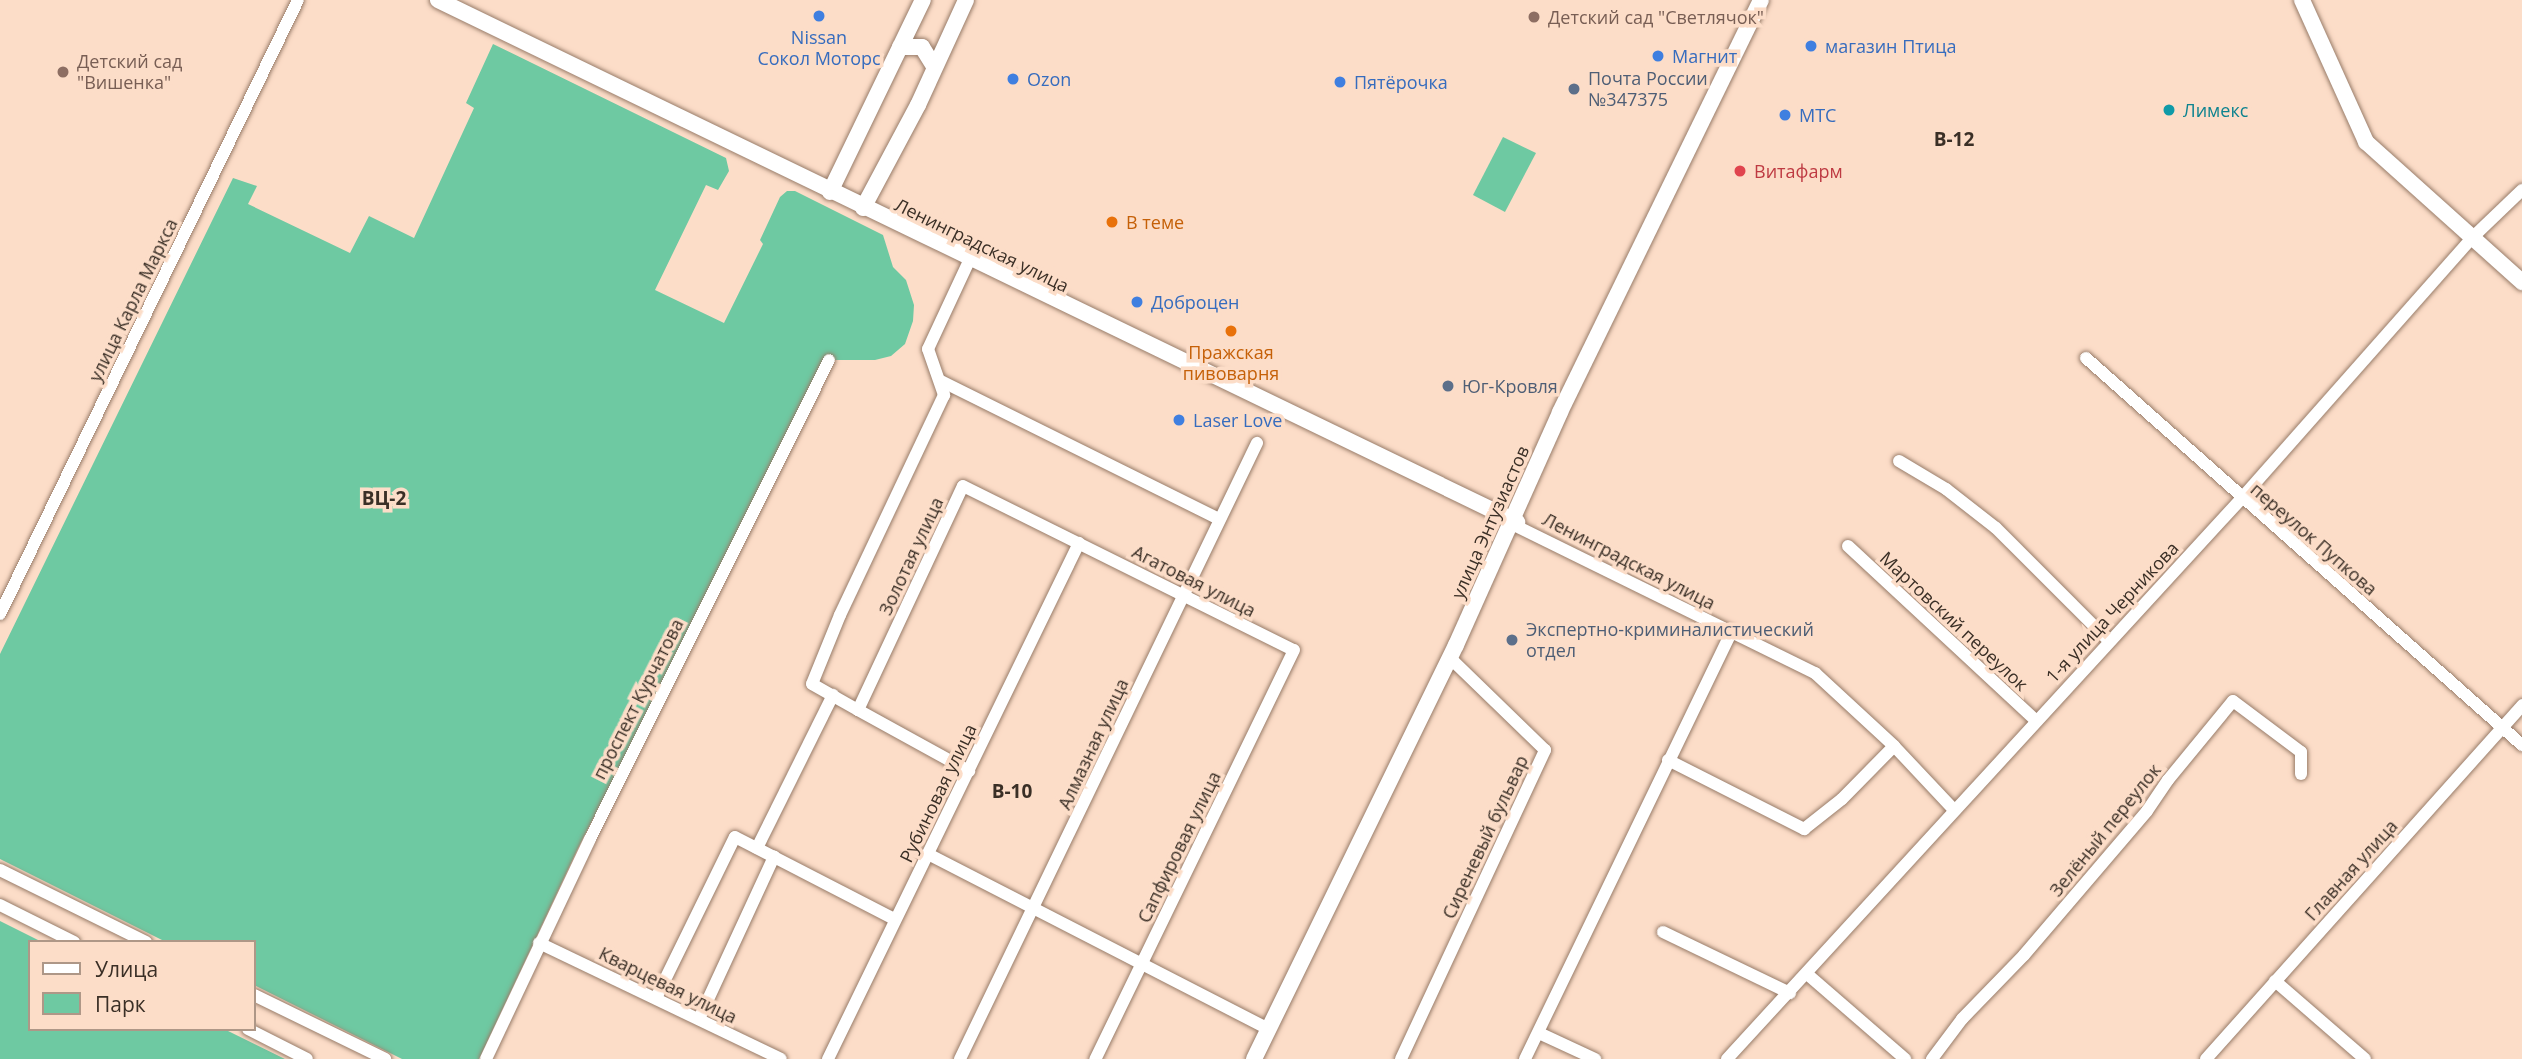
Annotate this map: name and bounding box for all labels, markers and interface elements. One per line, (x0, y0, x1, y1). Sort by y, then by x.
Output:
place label: Детский сад "Светлячок" (1548, 6, 1764, 28)
marker: Nissan Сокол Моторс (811, 8, 827, 24)
marker: Детский сад "Светлячок" (1526, 9, 1542, 25)
place label: Nissan Сокол Моторс (757, 27, 881, 70)
place label: магазин Птица (1825, 35, 1956, 57)
marker: магазин Птица (1803, 38, 1819, 54)
place label: Магнит (1672, 45, 1737, 67)
marker: Магнит (1650, 48, 1666, 64)
place label: Детский сад "Вишенка" (77, 51, 182, 94)
marker: Детский сад "Вишенка" (55, 64, 71, 80)
place label: Ozon (1027, 68, 1071, 90)
place label: Почта России №347375 (1588, 68, 1708, 110)
marker: Ozon (1005, 71, 1021, 87)
place label: Пятёрочка (1354, 71, 1448, 93)
marker: Пятёрочка (1332, 74, 1348, 90)
marker: Почта России №347375 (1566, 81, 1582, 97)
place label: Лимекс (2183, 99, 2248, 121)
marker: Лимекс (2161, 102, 2177, 118)
place label: МТС (1799, 104, 1836, 126)
marker: МТС (1777, 107, 1793, 123)
district label: В-12 (1934, 129, 1974, 151)
place label: Витафарм (1754, 160, 1843, 182)
marker: Витафарм (1732, 163, 1748, 179)
street label: Ленинградская улица (892, 193, 1072, 297)
place label: В теме (1126, 211, 1184, 233)
marker: В теме (1104, 214, 1120, 230)
street label: улица Карла Маркса (84, 215, 182, 385)
place label: Доброцен (1151, 291, 1239, 313)
marker: Доброцен (1129, 294, 1145, 310)
marker: Пражская пивоварня (1223, 323, 1239, 339)
place label: Пражская пивоварня (1183, 342, 1279, 384)
place label: Юг-Кровля (1462, 375, 1558, 397)
marker: Юг-Кровля (1440, 378, 1456, 394)
place label: Laser Love (1193, 409, 1282, 431)
marker: Laser Love (1171, 412, 1187, 428)
street label: улица Энтузиастов (1447, 442, 1533, 602)
street label: переулок Пупкова (2246, 478, 2382, 600)
district label: ВЦ-2 (362, 488, 406, 510)
street label: Золотая улица (874, 494, 948, 618)
street label: Ленинградская улица (1539, 508, 1719, 614)
street label: 1-я улица Черникова (2041, 537, 2183, 687)
street label: Агатовая улица (1129, 541, 1259, 621)
street label: Мартовский переулок (1876, 547, 2032, 695)
street label: проспект Курчатова (588, 615, 688, 783)
place label: Экспертно-криминалистический отдел (1526, 619, 1814, 662)
marker: Экспертно-криминалистический отдел (1504, 632, 1520, 648)
street label: Алмазная улица (1053, 675, 1133, 813)
street label: Рубиновая улица (895, 720, 981, 866)
street label: Сиреневый бульвар (1438, 752, 1532, 922)
street label: Зелёный переулок (2045, 759, 2165, 901)
street label: Сапфировая улица (1133, 768, 1225, 926)
district label: В-10 (992, 781, 1032, 803)
street label: Главная улица (2300, 815, 2402, 925)
legend (28, 940, 256, 1031)
street label: Кварцевая улица (596, 942, 740, 1028)
text: Улица (95, 955, 158, 983)
text: Парк (95, 990, 146, 1018)

